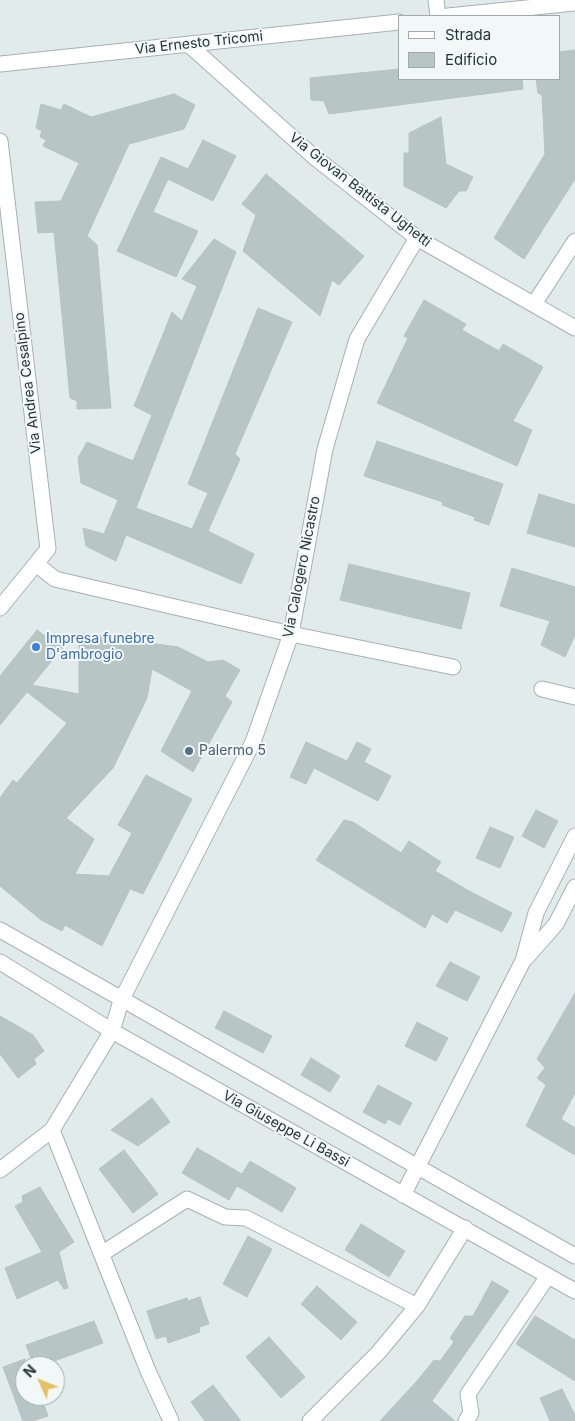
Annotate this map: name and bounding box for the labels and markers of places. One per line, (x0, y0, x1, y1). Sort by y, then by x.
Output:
place label: Impresa funebre D'ambrogio (46, 631, 155, 664)
marker: Impresa funebre D'ambrogio (30, 641, 42, 653)
place label: Palermo 5 (199, 743, 266, 759)
marker: Palermo 5 (183, 745, 195, 757)

